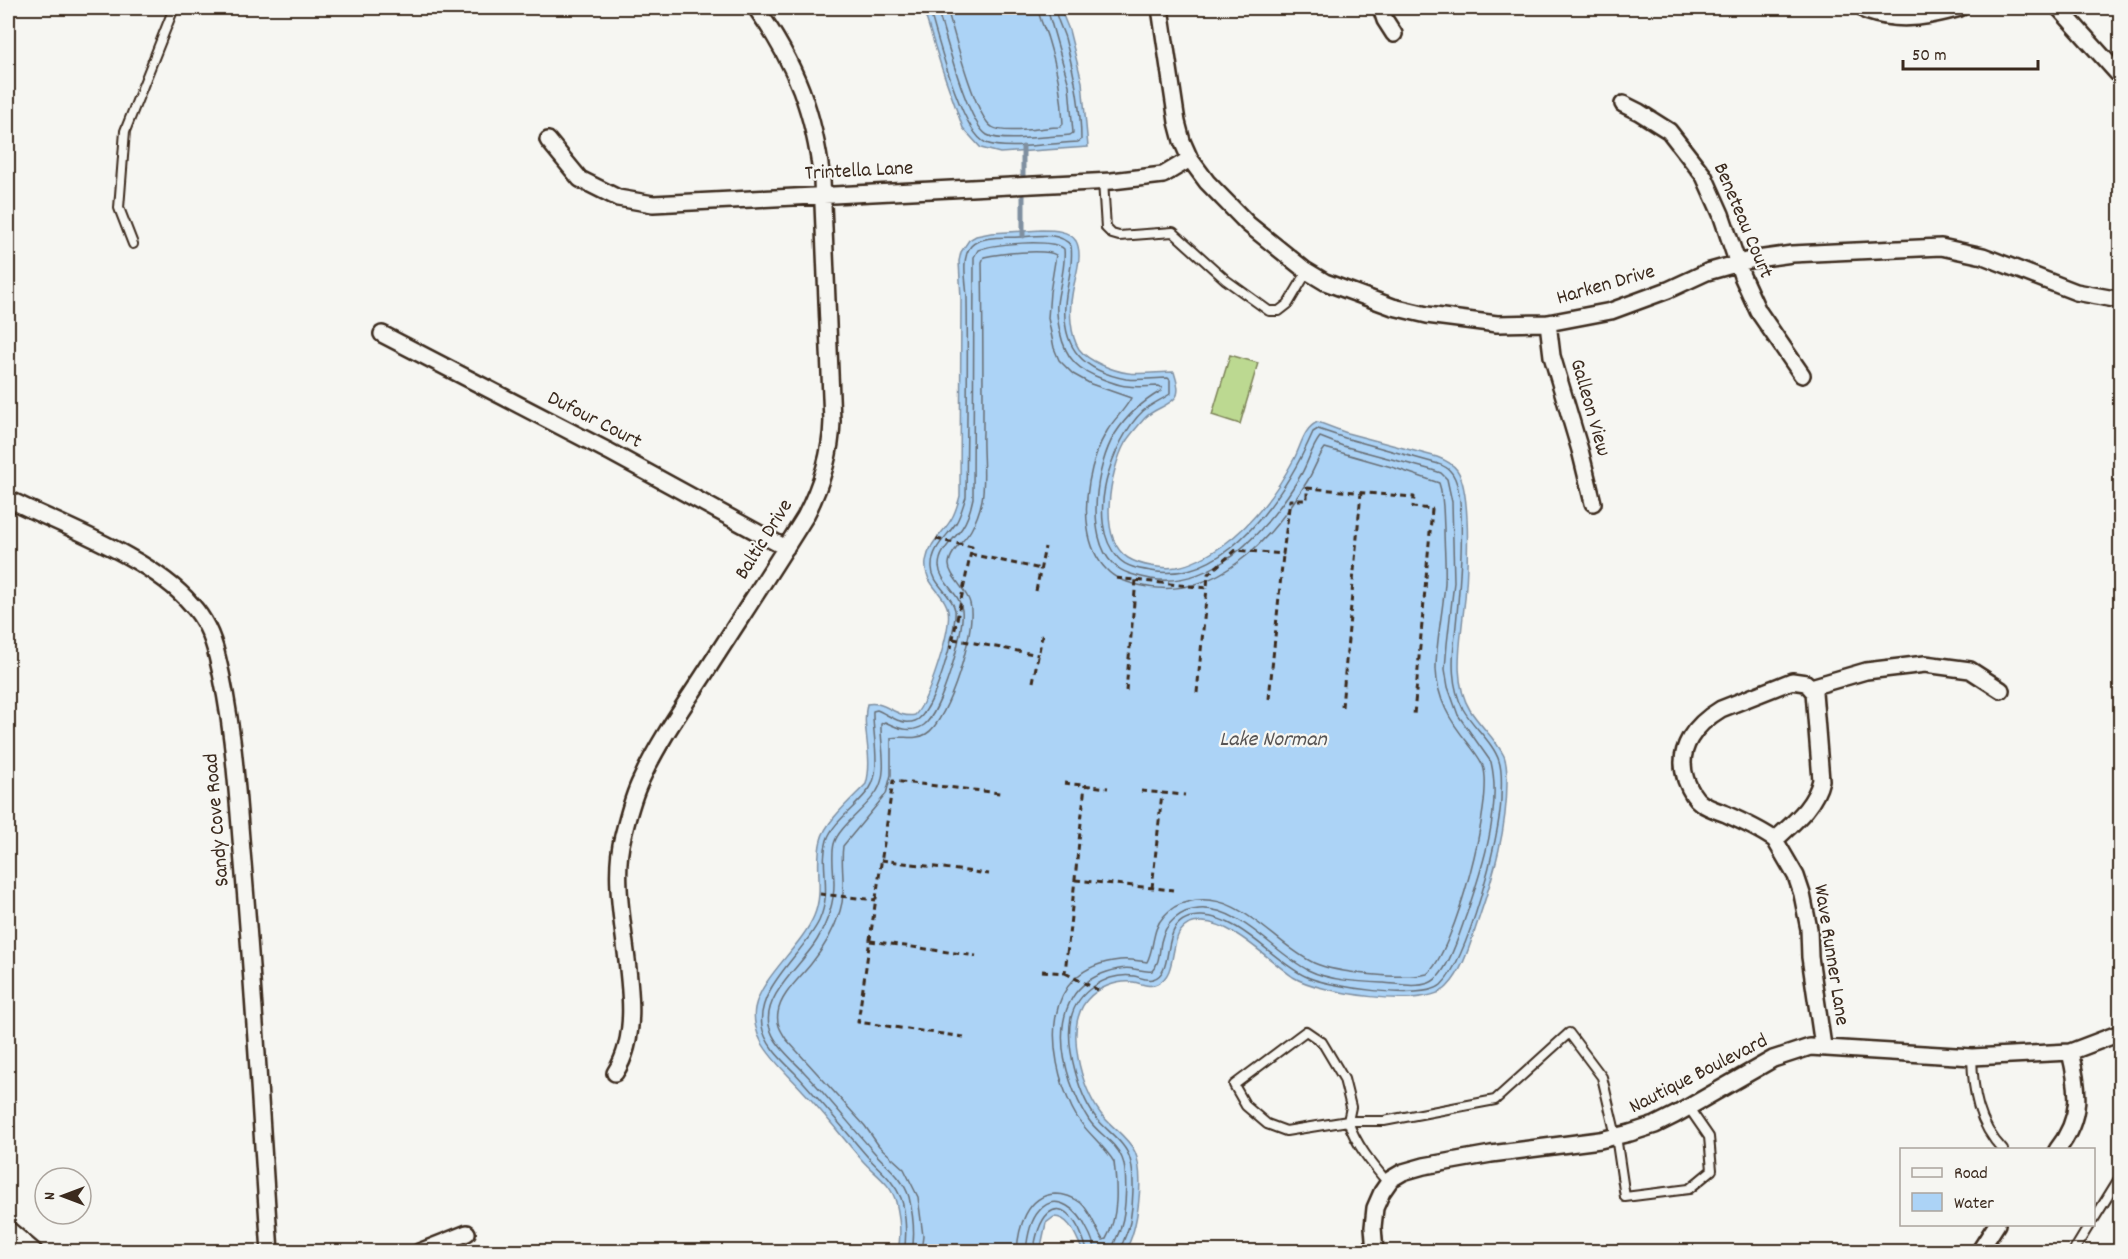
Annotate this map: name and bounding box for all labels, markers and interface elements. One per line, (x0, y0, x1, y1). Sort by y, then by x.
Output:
scale bar (1903, 33, 2038, 71)
text: 50 m (1912, 44, 1947, 69)
street label: Trintella Lane (804, 154, 914, 190)
street label: Beneteau Court (1704, 158, 1780, 284)
street label: Harken Drive (1553, 258, 1659, 314)
street label: Galleon View (1561, 356, 1617, 460)
street label: Dufour Court (541, 384, 647, 458)
street label: Baltic Drive (728, 494, 802, 586)
water label: Lake Norman (1219, 725, 1328, 756)
street label: Sandy Cove Road (197, 752, 239, 888)
street label: Wave Runner Lane (1804, 882, 1856, 1028)
street label: Nautique Boulevard (1624, 1027, 1774, 1123)
legend (1900, 1148, 2095, 1226)
text: Road (1954, 1162, 1988, 1187)
north arrow (33, 1166, 93, 1226)
text: N (39, 1192, 62, 1200)
text: Water (1954, 1192, 1994, 1217)

